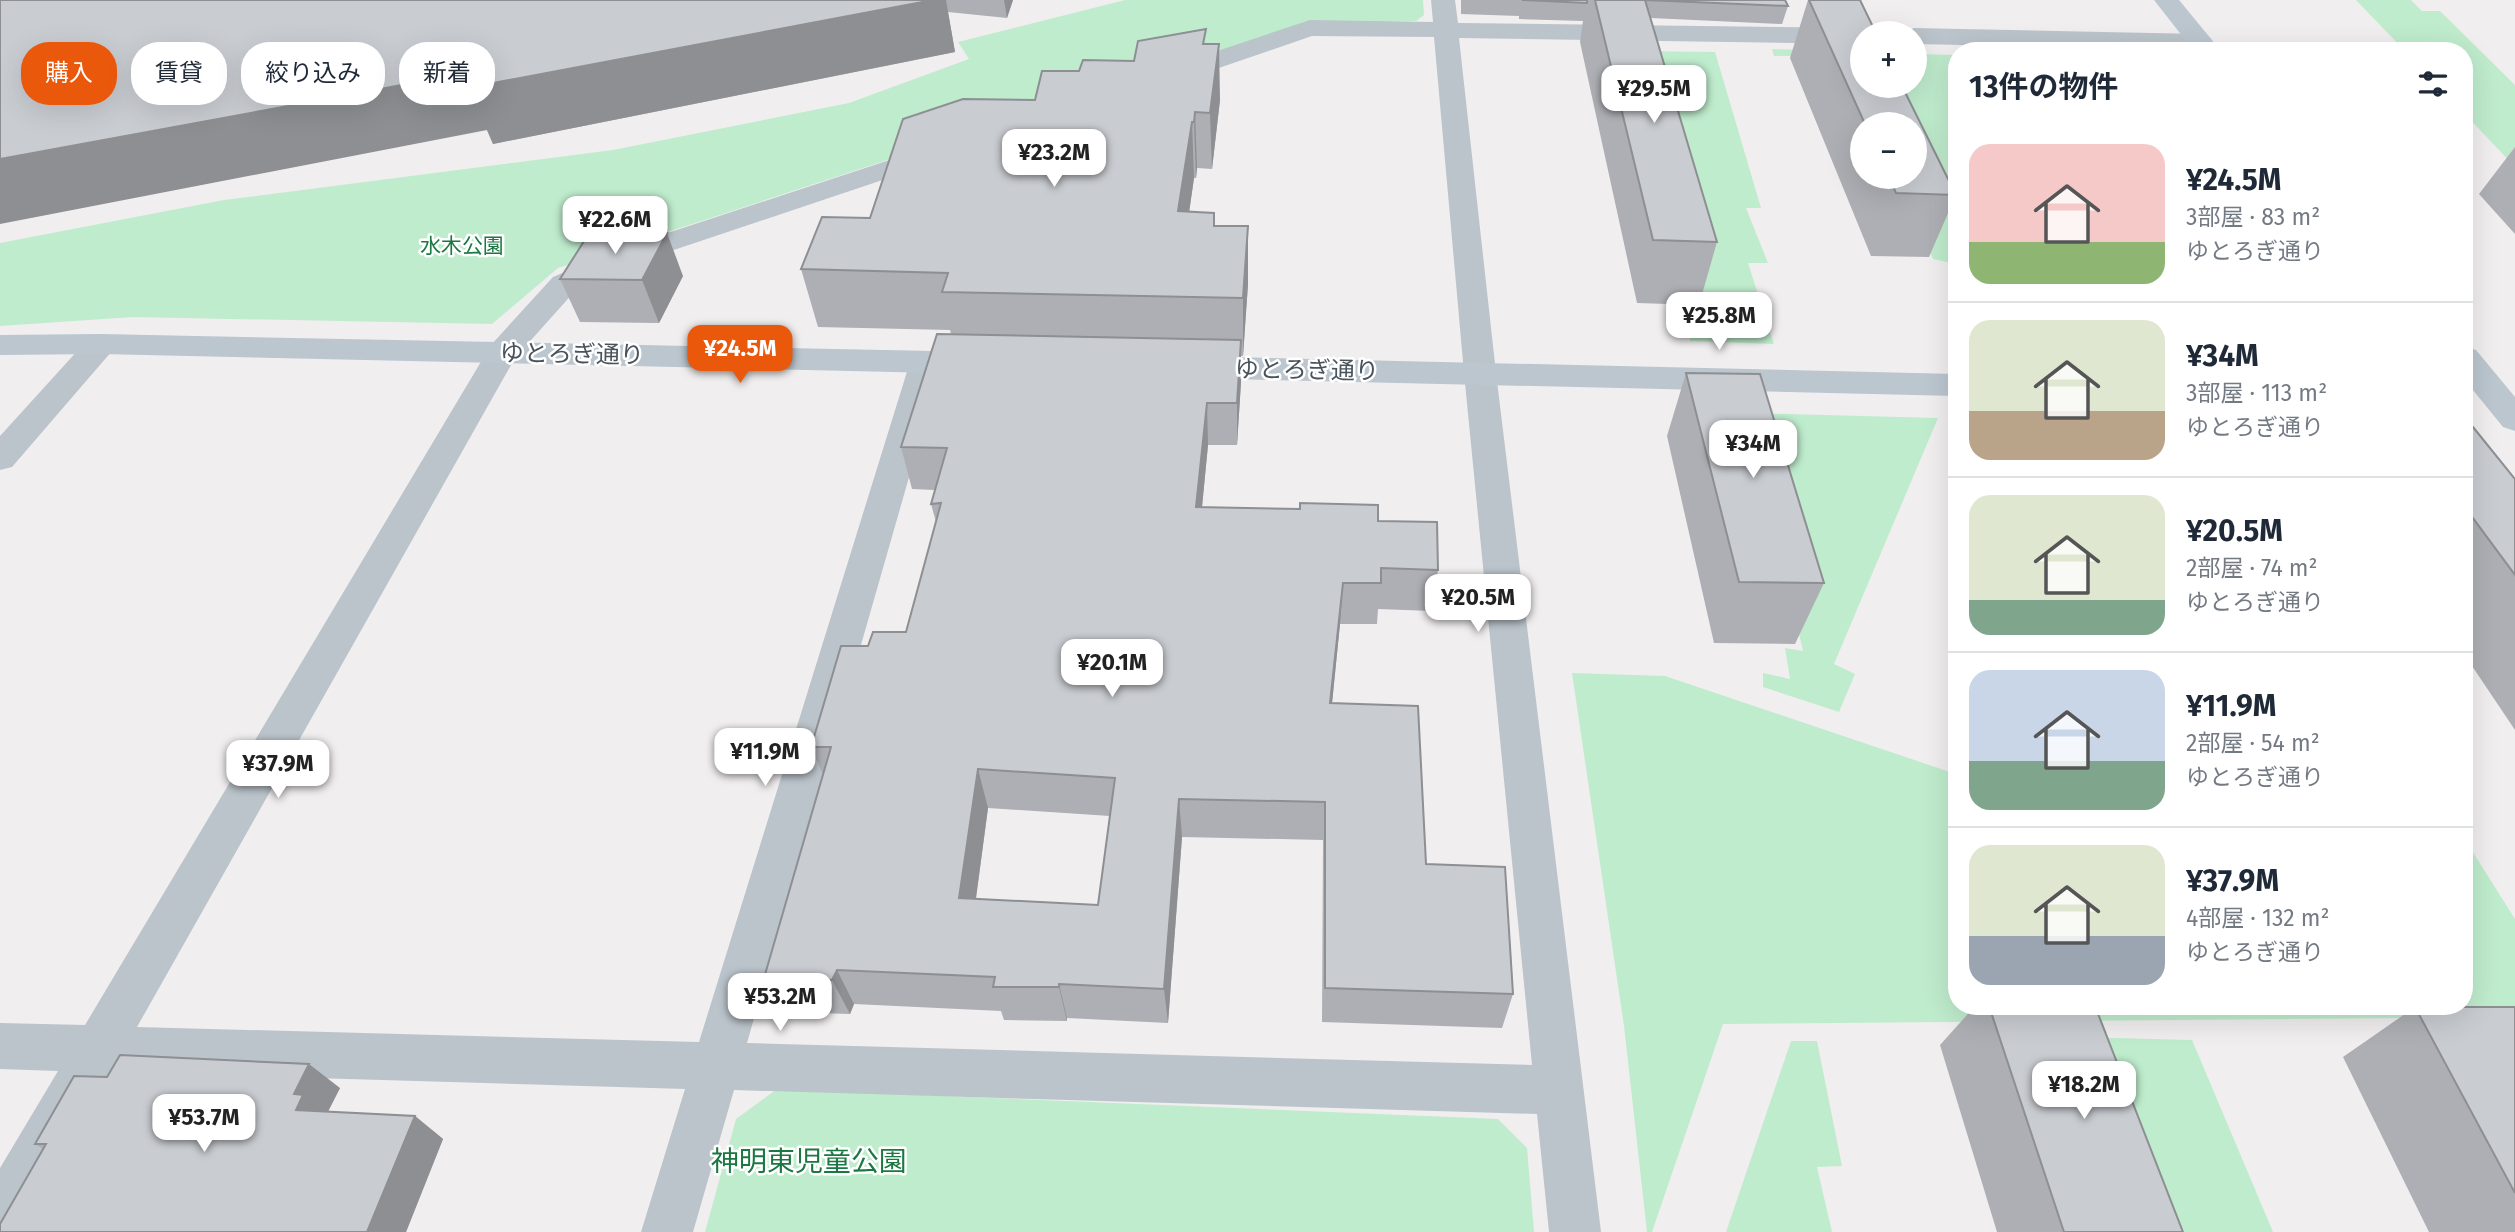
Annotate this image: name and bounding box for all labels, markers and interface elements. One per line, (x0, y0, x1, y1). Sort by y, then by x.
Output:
map controls (1850, 21, 1927, 189)
button: + (1850, 21, 1927, 98)
chip: 購入 (21, 42, 117, 105)
chip: 賃貸 (131, 42, 227, 105)
chip: 絞り込み (241, 42, 385, 105)
chip: 新着 (399, 42, 495, 105)
icon: filters (2414, 65, 2452, 103)
pin: ¥29.5M (1597, 66, 1711, 125)
text: 13件の物件 (1969, 69, 2119, 105)
text: ¥29.5M (1617, 74, 1691, 102)
button: − (1850, 112, 1927, 189)
pin: ¥23.2M (997, 130, 1111, 189)
text: ¥23.2M (1018, 138, 1090, 166)
text: ¥24.5M (2186, 162, 2281, 198)
icon: home (2025, 172, 2109, 256)
pin: ¥22.6M (558, 196, 672, 256)
text: 3部屋 · 83 m² (2186, 203, 2320, 231)
text: ¥22.6M (579, 205, 651, 233)
park label: 水木公園 (420, 233, 504, 259)
text: ゆとろぎ通り (2186, 237, 2324, 265)
pin: ¥25.8M (1662, 292, 1776, 352)
text: ¥25.8M (1682, 301, 1756, 329)
pin: ¥24.5M (683, 326, 797, 385)
text: ¥24.5M (703, 334, 777, 362)
text: ¥34M (2186, 338, 2259, 374)
street label: ゆとろぎ通り (500, 339, 644, 369)
icon: home (2025, 348, 2109, 432)
street label: ゆとろぎ通り (1235, 355, 1379, 385)
text: 3部屋 · 113 m² (2186, 379, 2327, 407)
text: ゆとろぎ通り (2186, 413, 2324, 441)
pin: ¥34M (1712, 420, 1794, 480)
text: ¥34M (1725, 429, 1781, 457)
text: ¥20.5M (2186, 513, 2283, 549)
icon: home (2025, 523, 2109, 607)
text: 2部屋 · 74 m² (2186, 554, 2318, 582)
pin: ¥20.5M (1421, 574, 1535, 634)
text: ¥20.5M (1441, 583, 1515, 611)
text: ゆとろぎ通り (2186, 588, 2324, 616)
pin: ¥20.1M (1055, 640, 1169, 699)
text: ¥20.1M (1077, 648, 1147, 676)
text: ¥11.9M (2186, 688, 2276, 724)
icon: home (2025, 698, 2109, 782)
pin: ¥11.9M (708, 728, 822, 788)
text: 2部屋 · 54 m² (2186, 729, 2320, 757)
text: ¥11.9M (730, 737, 800, 765)
pin: ¥37.9M (221, 740, 335, 800)
text: ¥37.9M (242, 749, 314, 777)
text: ゆとろぎ通り (2186, 763, 2324, 791)
text: ¥37.9M (2186, 863, 2279, 899)
icon: home (2025, 873, 2109, 957)
text: 4部屋 · 132 m² (2186, 904, 2329, 932)
text: ゆとろぎ通り (2186, 938, 2324, 966)
pin: ¥53.2M (723, 974, 837, 1033)
text: ¥53.2M (744, 982, 816, 1010)
pin: ¥18.2M (2027, 1062, 2141, 1121)
text: ¥18.2M (2048, 1070, 2120, 1098)
pin: ¥53.7M (147, 1094, 261, 1154)
text: ¥53.7M (168, 1103, 240, 1131)
park label: 神明東児童公園 (711, 1145, 907, 1178)

